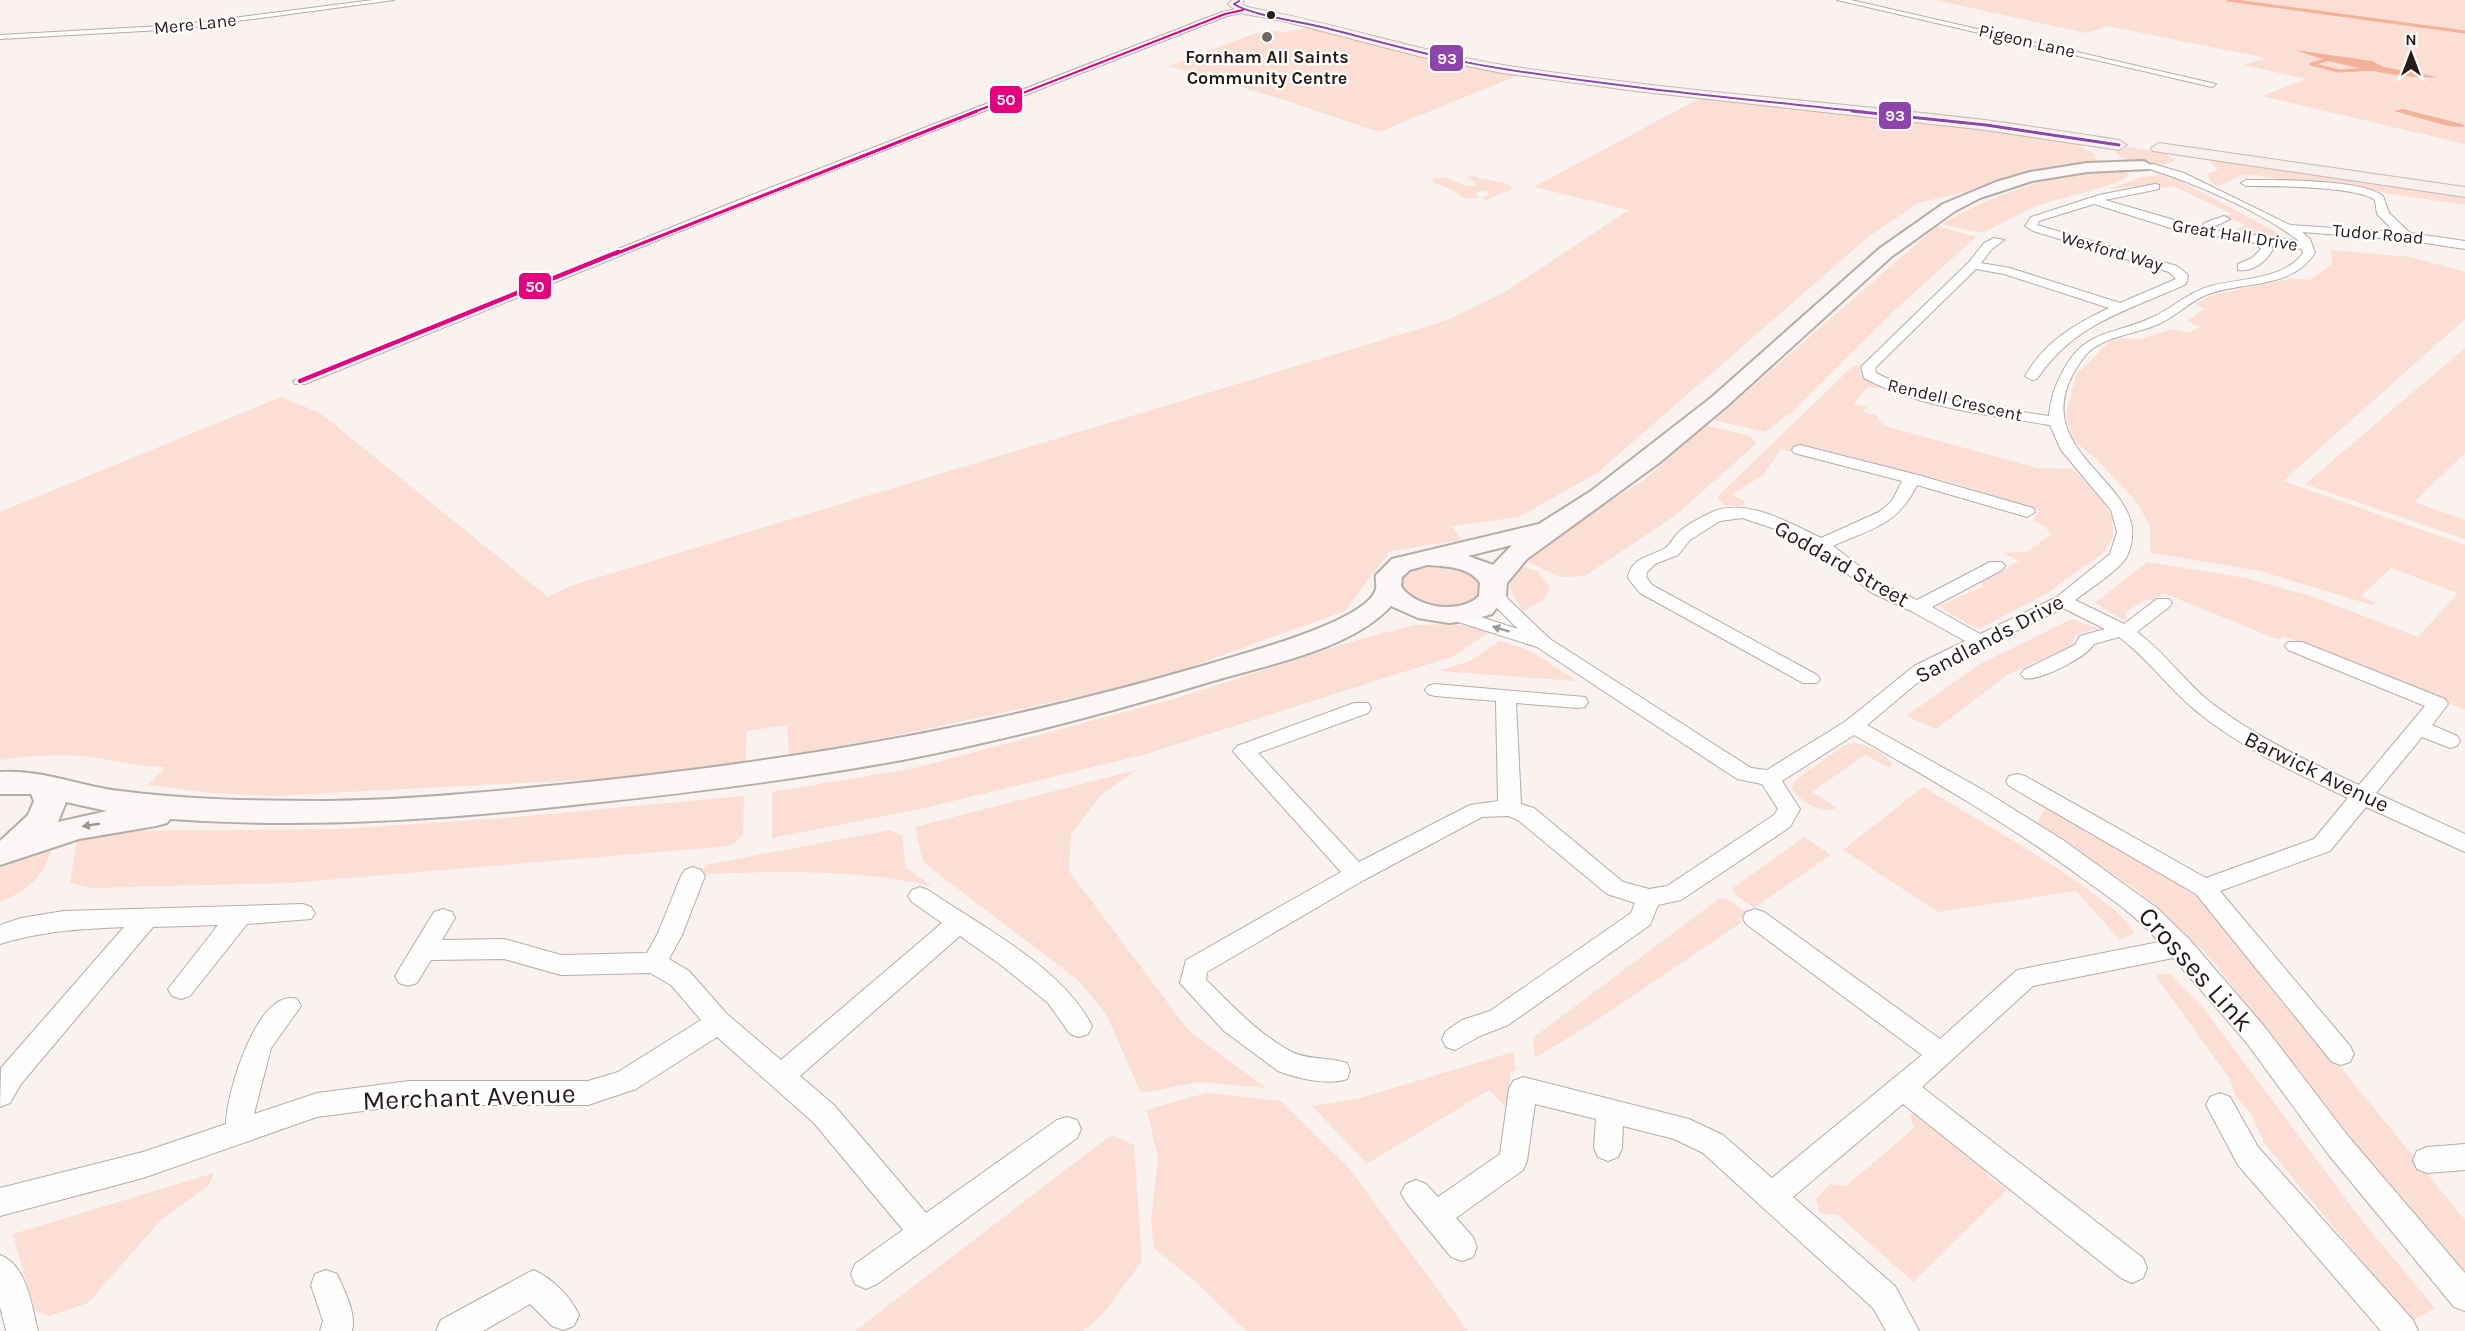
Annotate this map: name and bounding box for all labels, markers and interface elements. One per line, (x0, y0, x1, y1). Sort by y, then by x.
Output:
street label: Mere Lane (153, 9, 237, 39)
unlabelled marker (1265, 9, 1277, 21)
street label: Pigeon Lane (1977, 19, 2077, 63)
north arrow (2381, 24, 2441, 84)
marker: Fornham All Saints Community Centre (1260, 30, 1274, 44)
text: N (2405, 30, 2417, 49)
line badge: 93 (1429, 44, 1464, 72)
place label: Fornham All Saints Community Centre (1185, 46, 1349, 89)
text: 93 (1437, 49, 1457, 68)
line badge: 50 (989, 85, 1023, 114)
text: 50 (996, 90, 1016, 109)
line badge: 93 (1878, 101, 1912, 130)
text: 93 (1885, 106, 1905, 125)
street label: Great Hall Drive (2171, 214, 2299, 256)
street label: Tudor Road (2332, 219, 2424, 249)
street label: Wexford Way (2058, 226, 2166, 276)
line badge: 50 (518, 272, 552, 300)
text: 50 (525, 277, 545, 296)
street label: Rendell Crescent (1885, 374, 2025, 426)
street label: Goddard Street (1770, 515, 1913, 613)
street label: Sandlands Drive (1911, 589, 2068, 689)
one-way arrow (1492, 624, 1510, 633)
street label: Barwick Avenue (2240, 726, 2393, 818)
one-way arrow (82, 821, 101, 830)
street label: Crosses Link (2132, 900, 2260, 1038)
street label: Merchant Avenue (362, 1077, 576, 1117)

